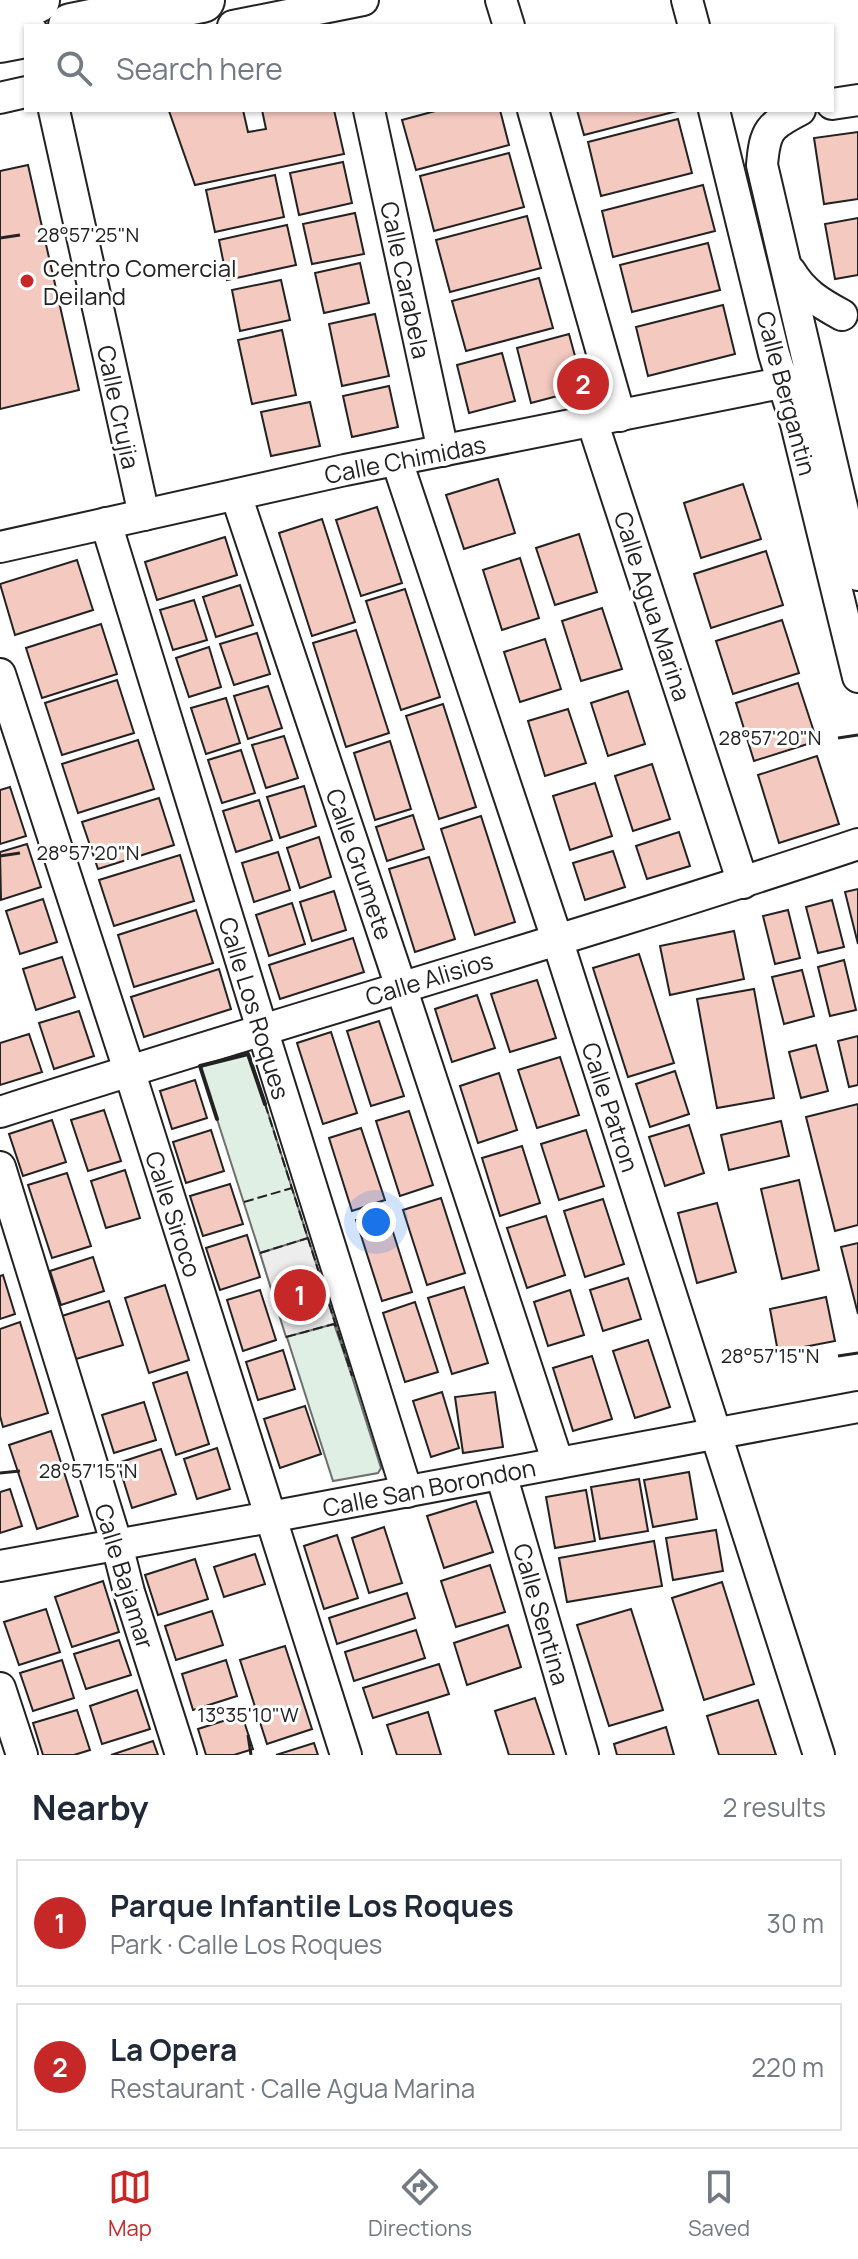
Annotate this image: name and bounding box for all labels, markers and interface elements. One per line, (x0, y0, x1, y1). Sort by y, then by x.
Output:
search box (24, 24, 834, 112)
icon: search (52, 46, 96, 90)
text: Search here (116, 48, 283, 89)
street label: Calle Carabela (373, 198, 439, 362)
text: 28°57'25"N (37, 221, 139, 248)
place label: Centro Comercial Deiland (43, 251, 237, 312)
marker: Centro Comercial Deiland (18, 272, 36, 290)
street label: Calle Bergantin (749, 307, 825, 479)
street label: Calle Crujia (90, 342, 148, 472)
pin: 2 (557, 354, 609, 414)
street label: Calle Chimidas (322, 427, 488, 491)
street label: Calle Agua Marina (607, 507, 699, 705)
text: 28°57'20"N (719, 724, 822, 751)
street label: Calle Grumete (319, 784, 401, 944)
text: 28°57'20"N (37, 839, 140, 866)
street label: Calle Los Roques (212, 913, 298, 1103)
street label: Calle Alisios (361, 943, 497, 1013)
street label: Calle Patron (575, 1038, 647, 1176)
street label: Calle Siroco (138, 1147, 210, 1281)
your location (356, 1202, 396, 1242)
pin: 1 (274, 1265, 326, 1325)
text: 28°57'15"N (721, 1342, 819, 1369)
street label: Calle San Borondon (320, 1450, 538, 1524)
text: 28°57'15"N (39, 1457, 137, 1484)
street label: Calle Bajamar (87, 1499, 163, 1653)
street label: Calle Sentina (506, 1539, 578, 1689)
text: 13°35'10"W (197, 1701, 299, 1728)
text: Nearby (32, 1784, 148, 1830)
text: 2 results (722, 1789, 826, 1825)
text: Parque Infantile Los Roques (110, 1885, 514, 1926)
text: 1 (54, 1905, 66, 1941)
text: 30 m (767, 1905, 824, 1941)
text: Park · Calle Los Roques (110, 1926, 383, 1962)
text: La Opera (110, 2029, 237, 2070)
text: 2 (52, 2049, 68, 2085)
text: 220 m (751, 2049, 824, 2085)
text: Restaurant · Calle Agua Marina (110, 2070, 475, 2106)
tab: Map (108, 2165, 152, 2243)
tab: Directions (368, 2165, 472, 2243)
tab: Saved (688, 2165, 750, 2243)

